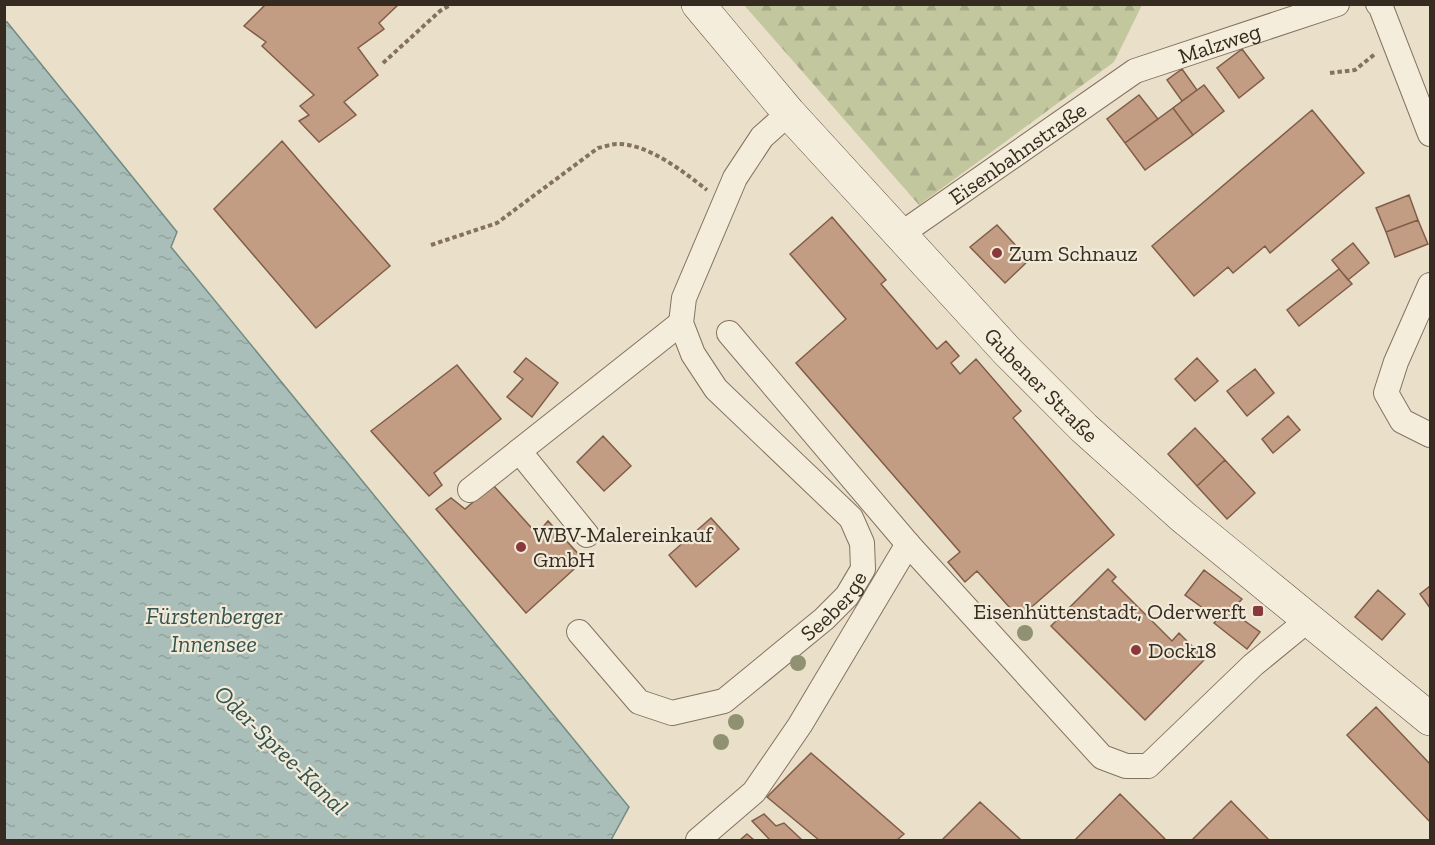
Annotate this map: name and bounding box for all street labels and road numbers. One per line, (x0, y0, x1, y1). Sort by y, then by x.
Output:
street label: Malzweg (1175, 17, 1264, 70)
street label: Eisenbahnstraße (944, 96, 1092, 210)
street label: Gubener Straße (978, 322, 1104, 448)
street label: Seeberge (795, 566, 873, 647)

